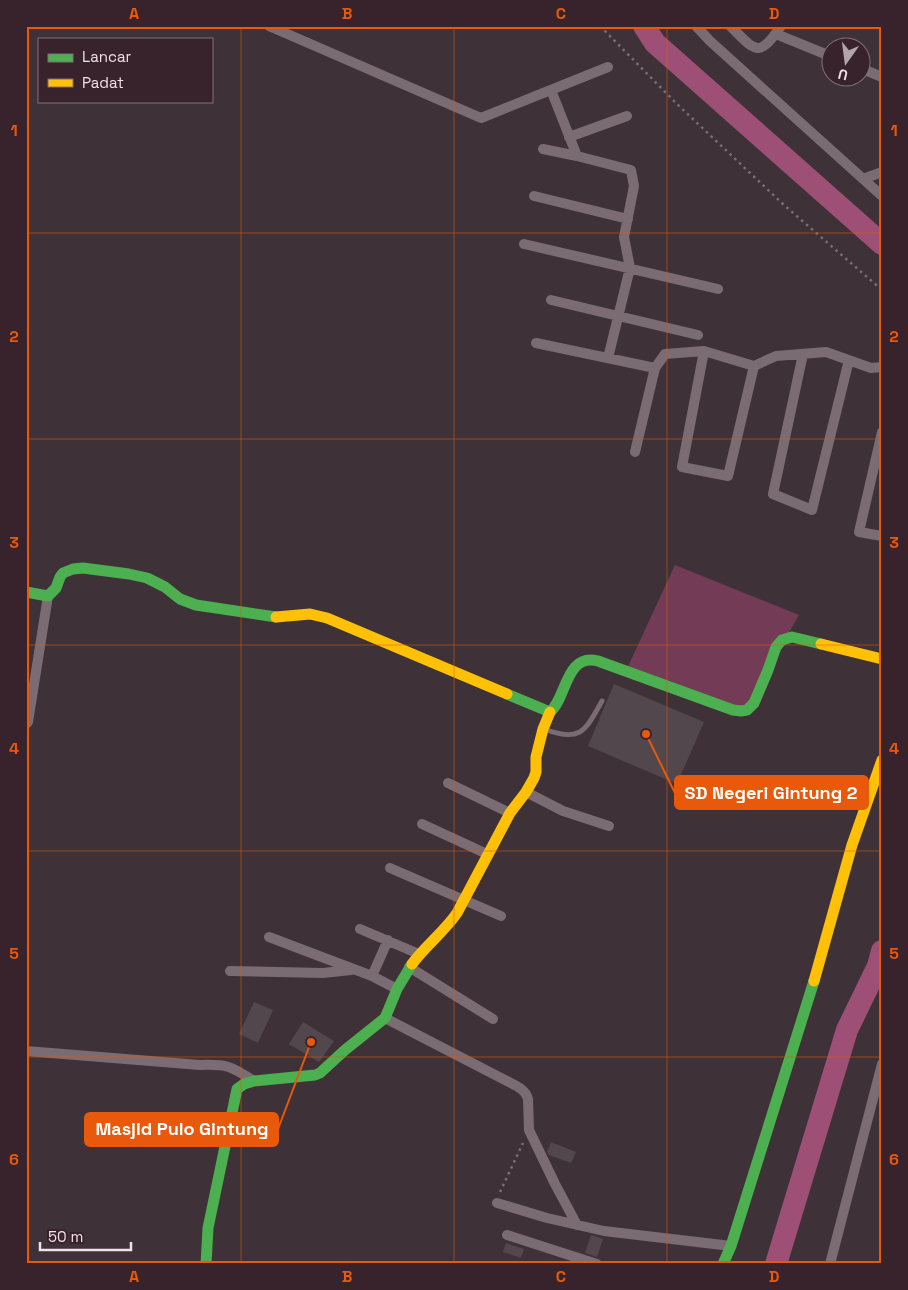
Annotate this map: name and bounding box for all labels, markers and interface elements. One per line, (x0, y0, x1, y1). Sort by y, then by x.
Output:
text: A (129, 3, 139, 24)
text: B (342, 3, 352, 24)
text: C (556, 3, 566, 24)
text: D (769, 3, 779, 24)
legend (38, 38, 212, 102)
north arrow (820, 38, 870, 88)
text: Lancar (82, 47, 132, 66)
text: U (836, 65, 850, 84)
text: Padat (82, 73, 124, 92)
text: 1 (10, 120, 18, 141)
text: 1 (890, 120, 898, 141)
text: 2 (9, 326, 19, 347)
text: 2 (889, 326, 899, 347)
text: 3 (9, 532, 19, 553)
text: 3 (889, 532, 899, 553)
text: 4 (9, 738, 19, 759)
text: 4 (889, 738, 899, 759)
callout: SD Negeri Gintung 2 (675, 776, 868, 809)
text: SD Negeri Gintung 2 (685, 781, 858, 804)
text: 5 (9, 943, 19, 964)
text: 5 (889, 943, 899, 964)
callout: Masjid Pulo Gintung (85, 1113, 278, 1146)
text: Masjid Pulo Gintung (95, 1117, 269, 1140)
text: 6 (9, 1149, 19, 1170)
text: 6 (889, 1149, 899, 1170)
scale bar (40, 1220, 131, 1252)
text: 50 m (48, 1227, 83, 1246)
text: A (129, 1266, 139, 1287)
text: B (342, 1266, 352, 1287)
text: C (556, 1266, 566, 1287)
text: D (769, 1266, 779, 1287)

